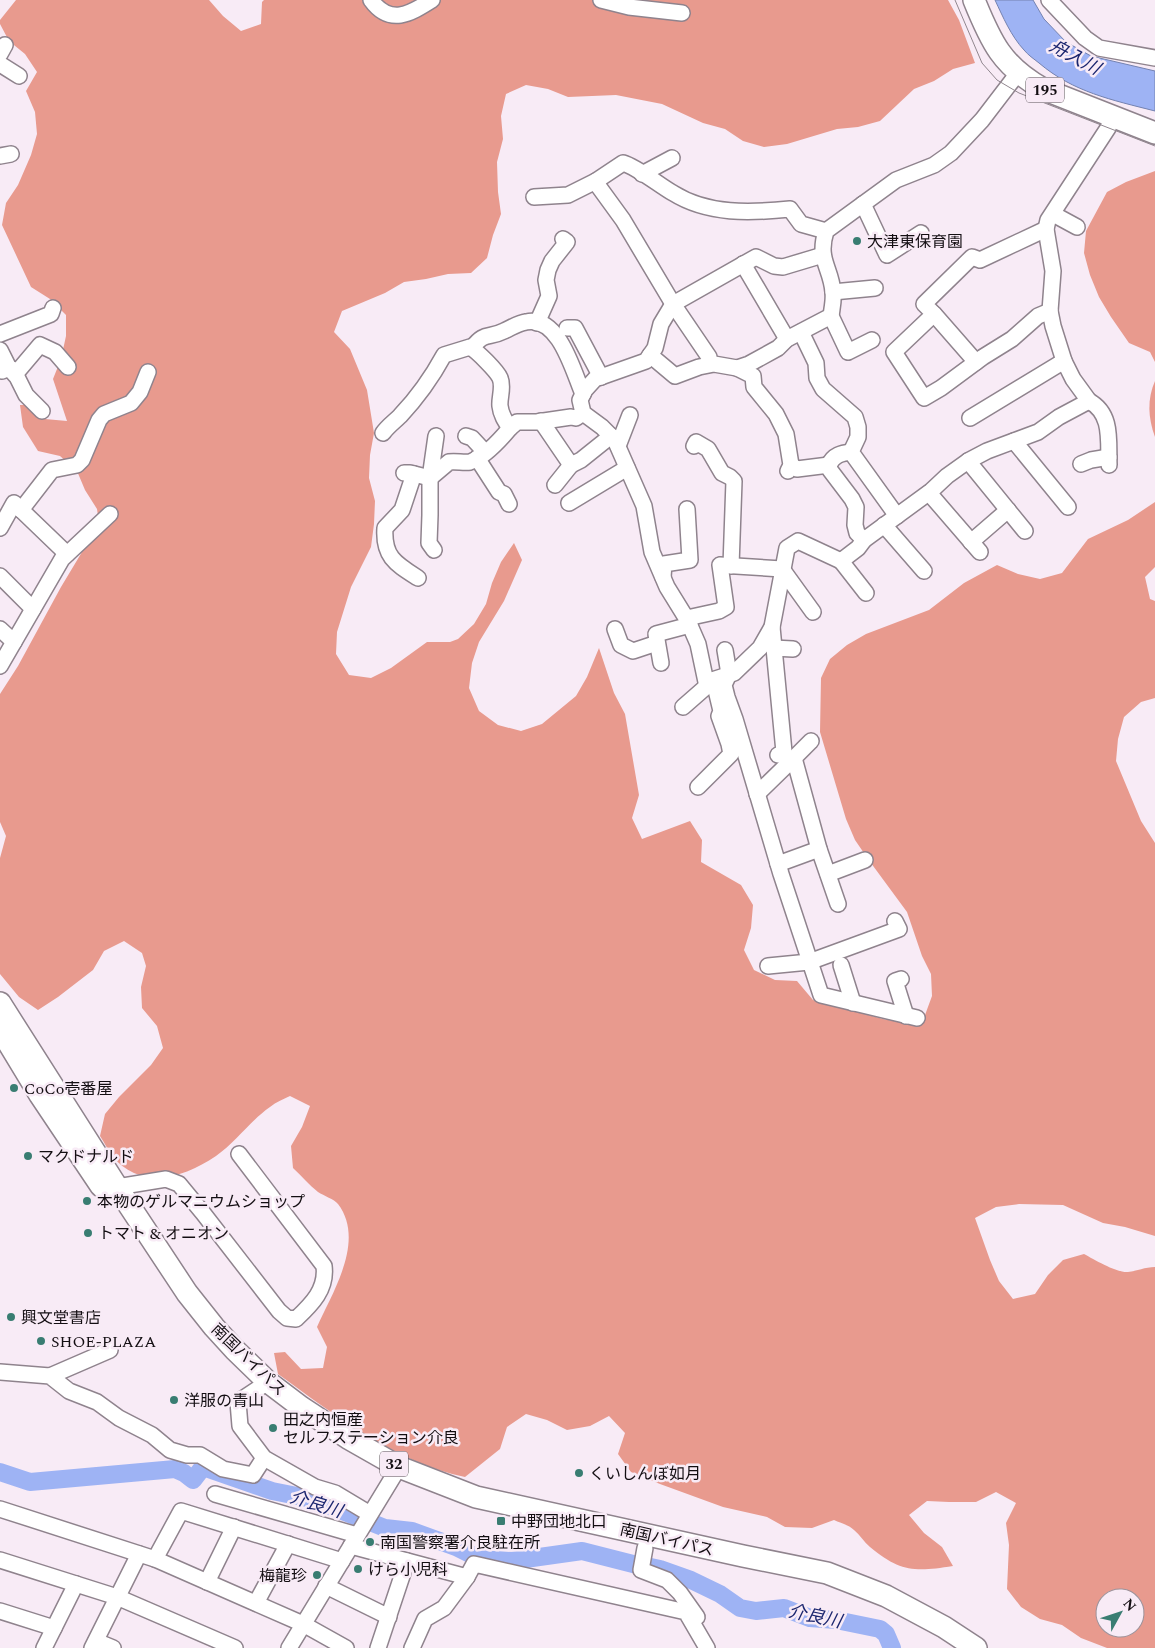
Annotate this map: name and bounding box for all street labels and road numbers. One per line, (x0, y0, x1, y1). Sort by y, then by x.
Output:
road number: 195 (1026, 78, 1064, 102)
street label: 南国バイパス (206, 1318, 291, 1402)
road number: 32 (380, 1452, 408, 1476)
street label: 南国バイパス (617, 1518, 716, 1562)

